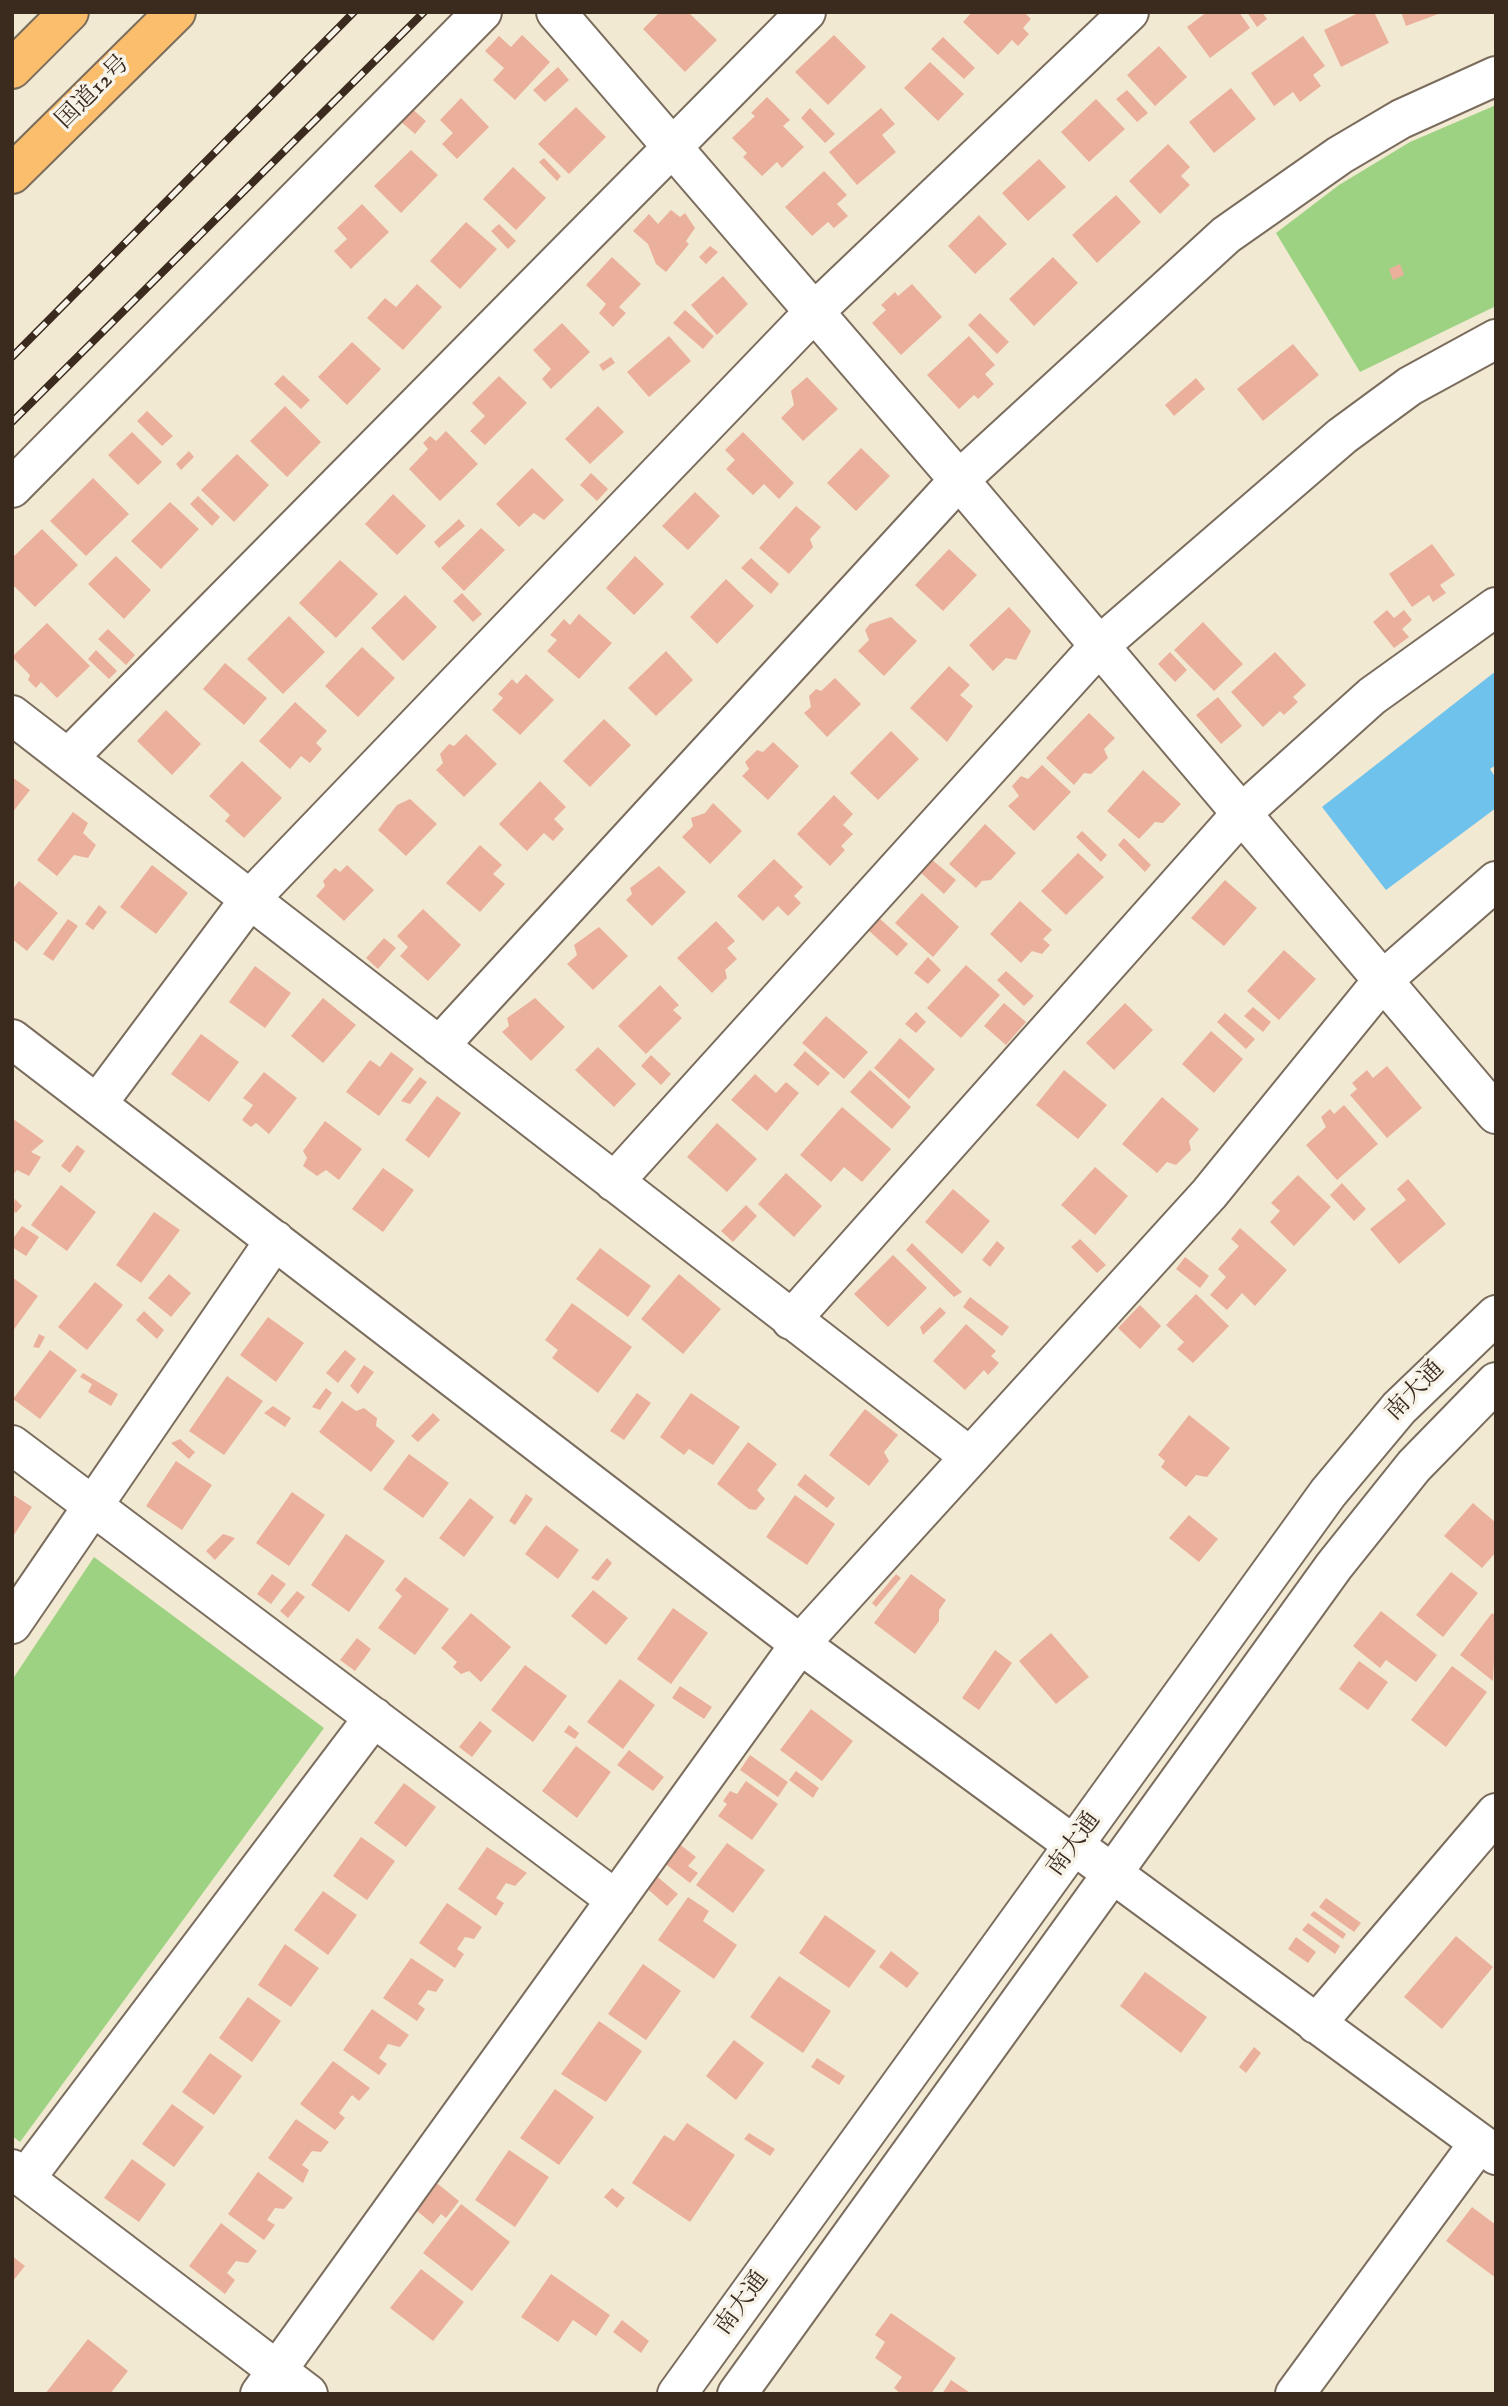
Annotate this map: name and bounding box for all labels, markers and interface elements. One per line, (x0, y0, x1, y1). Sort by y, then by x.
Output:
street label: 国道12号 (51, 50, 137, 136)
street label: 南大通 (1381, 1356, 1451, 1428)
street label: 南大通 (1042, 1807, 1108, 1883)
street label: 南大通 (710, 2266, 776, 2342)

